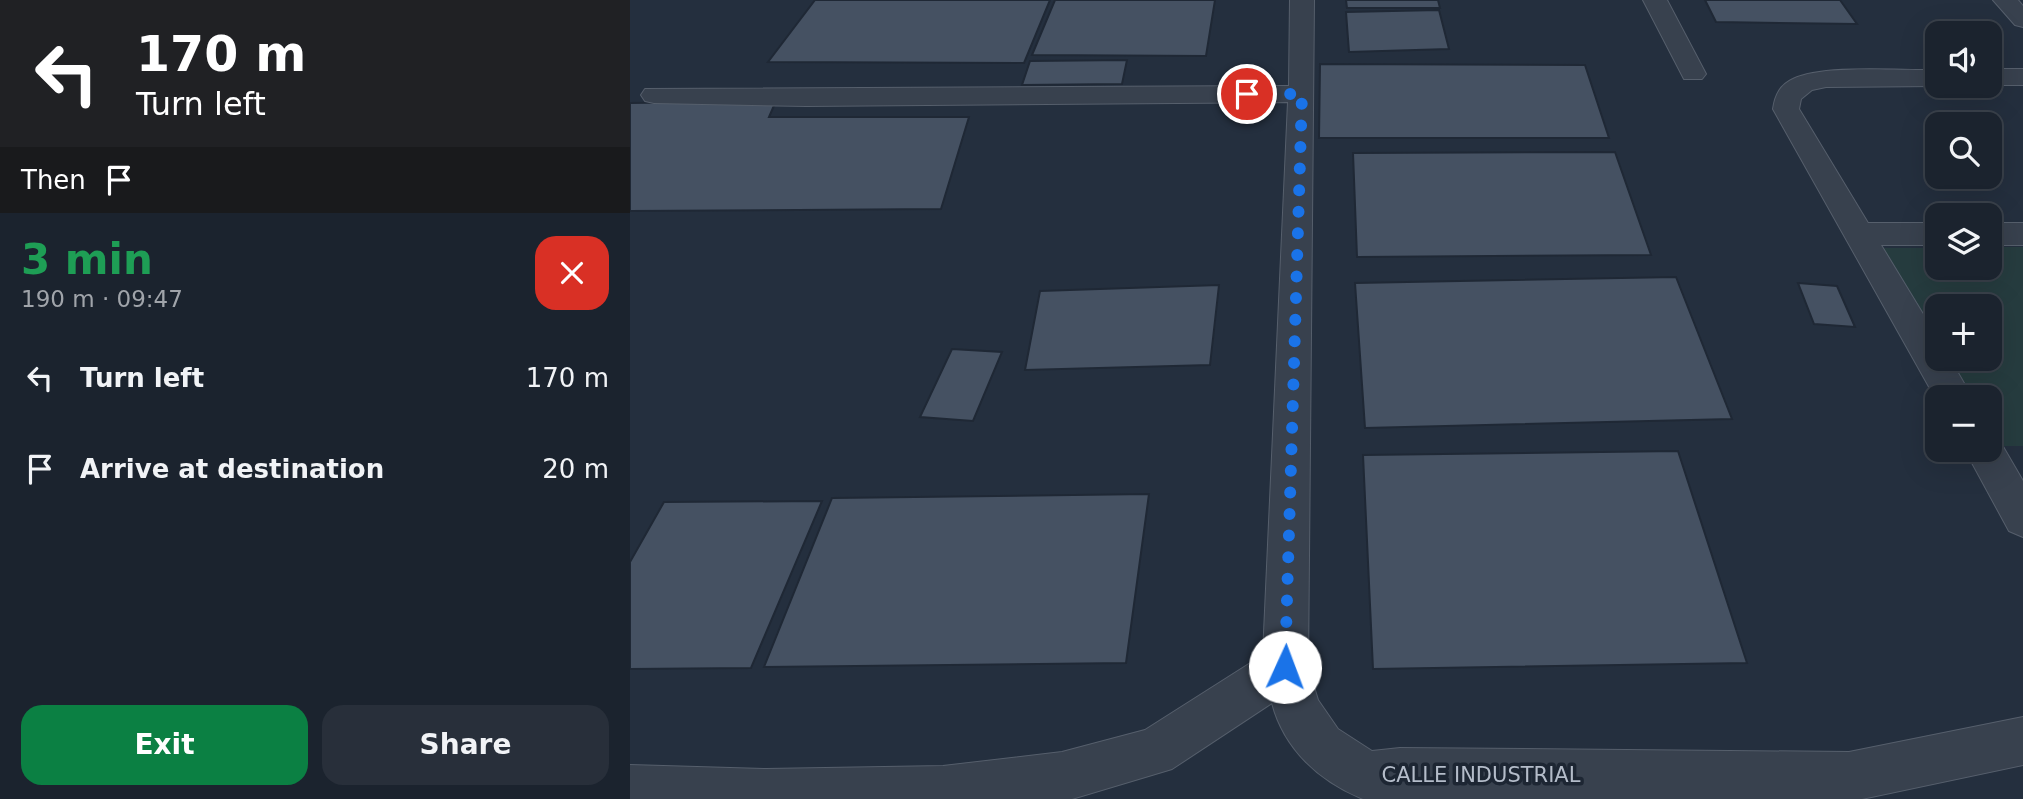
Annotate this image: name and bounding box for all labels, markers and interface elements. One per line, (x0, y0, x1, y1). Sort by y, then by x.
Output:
map controls (1925, 21, 2002, 462)
button: sound (1925, 21, 2002, 98)
text: 170 m (136, 26, 306, 83)
icon: left (21, 28, 112, 119)
pin (1217, 64, 1277, 124)
icon: arrive (1228, 75, 1266, 113)
text: Turn left (136, 85, 266, 123)
button: search (1925, 112, 2002, 189)
icon: arrive (100, 161, 138, 199)
text: Then (21, 165, 86, 195)
button: layers (1925, 203, 2002, 280)
text: 3 min (21, 235, 153, 284)
button: close (535, 236, 609, 310)
text: 190 m · 09:47 (21, 286, 183, 312)
button: + (1925, 294, 2002, 371)
icon: left (21, 359, 59, 397)
text: Turn left (80, 363, 204, 393)
text: 170 m (526, 363, 609, 393)
button: − (1925, 385, 2002, 462)
icon: arrive (21, 450, 59, 488)
text: Arrive at destination (80, 454, 384, 484)
text: 20 m (542, 454, 609, 484)
position arrow (1248, 630, 1322, 704)
button: Exit (21, 705, 308, 785)
button: Share (322, 705, 609, 785)
street label: CALLE INDUSTRIAL (1382, 763, 1581, 787)

